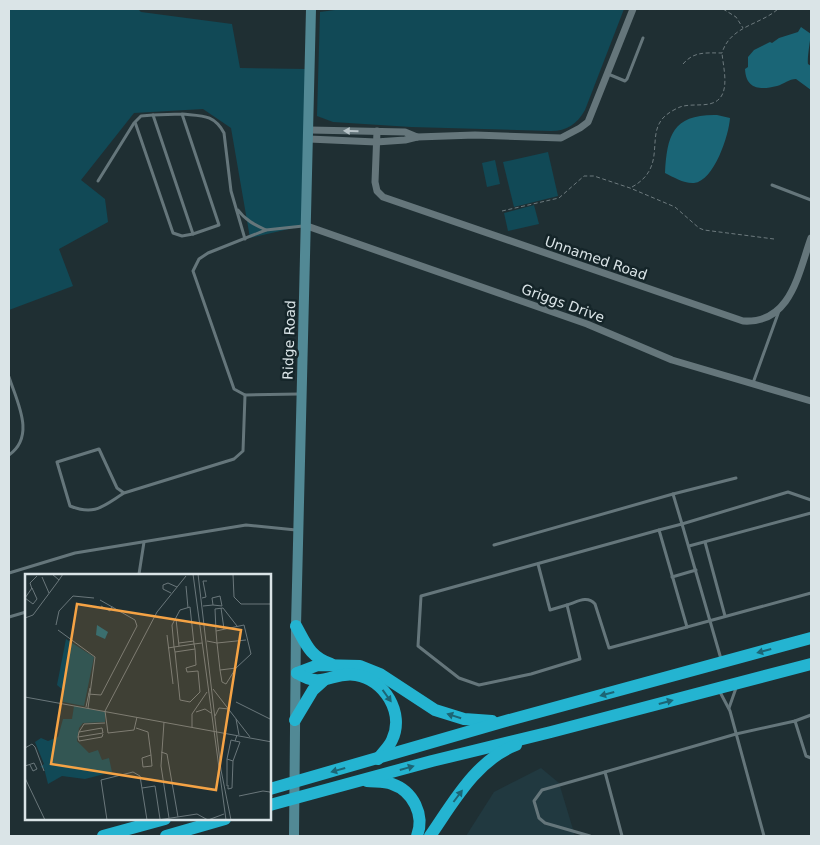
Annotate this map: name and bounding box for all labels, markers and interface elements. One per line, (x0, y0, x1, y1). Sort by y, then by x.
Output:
one-way arrow (343, 127, 359, 135)
street label: Unnamed Road (543, 233, 649, 283)
street label: Griggs Drive (519, 281, 607, 325)
street label: Ridge Road (280, 300, 298, 380)
inset map (25, 574, 271, 820)
one-way arrow (757, 648, 772, 656)
one-way arrow (382, 689, 392, 703)
one-way arrow (600, 690, 615, 698)
one-way arrow (658, 698, 673, 706)
one-way arrow (446, 712, 461, 720)
one-way arrow (399, 763, 414, 771)
one-way arrow (330, 766, 345, 774)
one-way arrow (453, 790, 463, 803)

